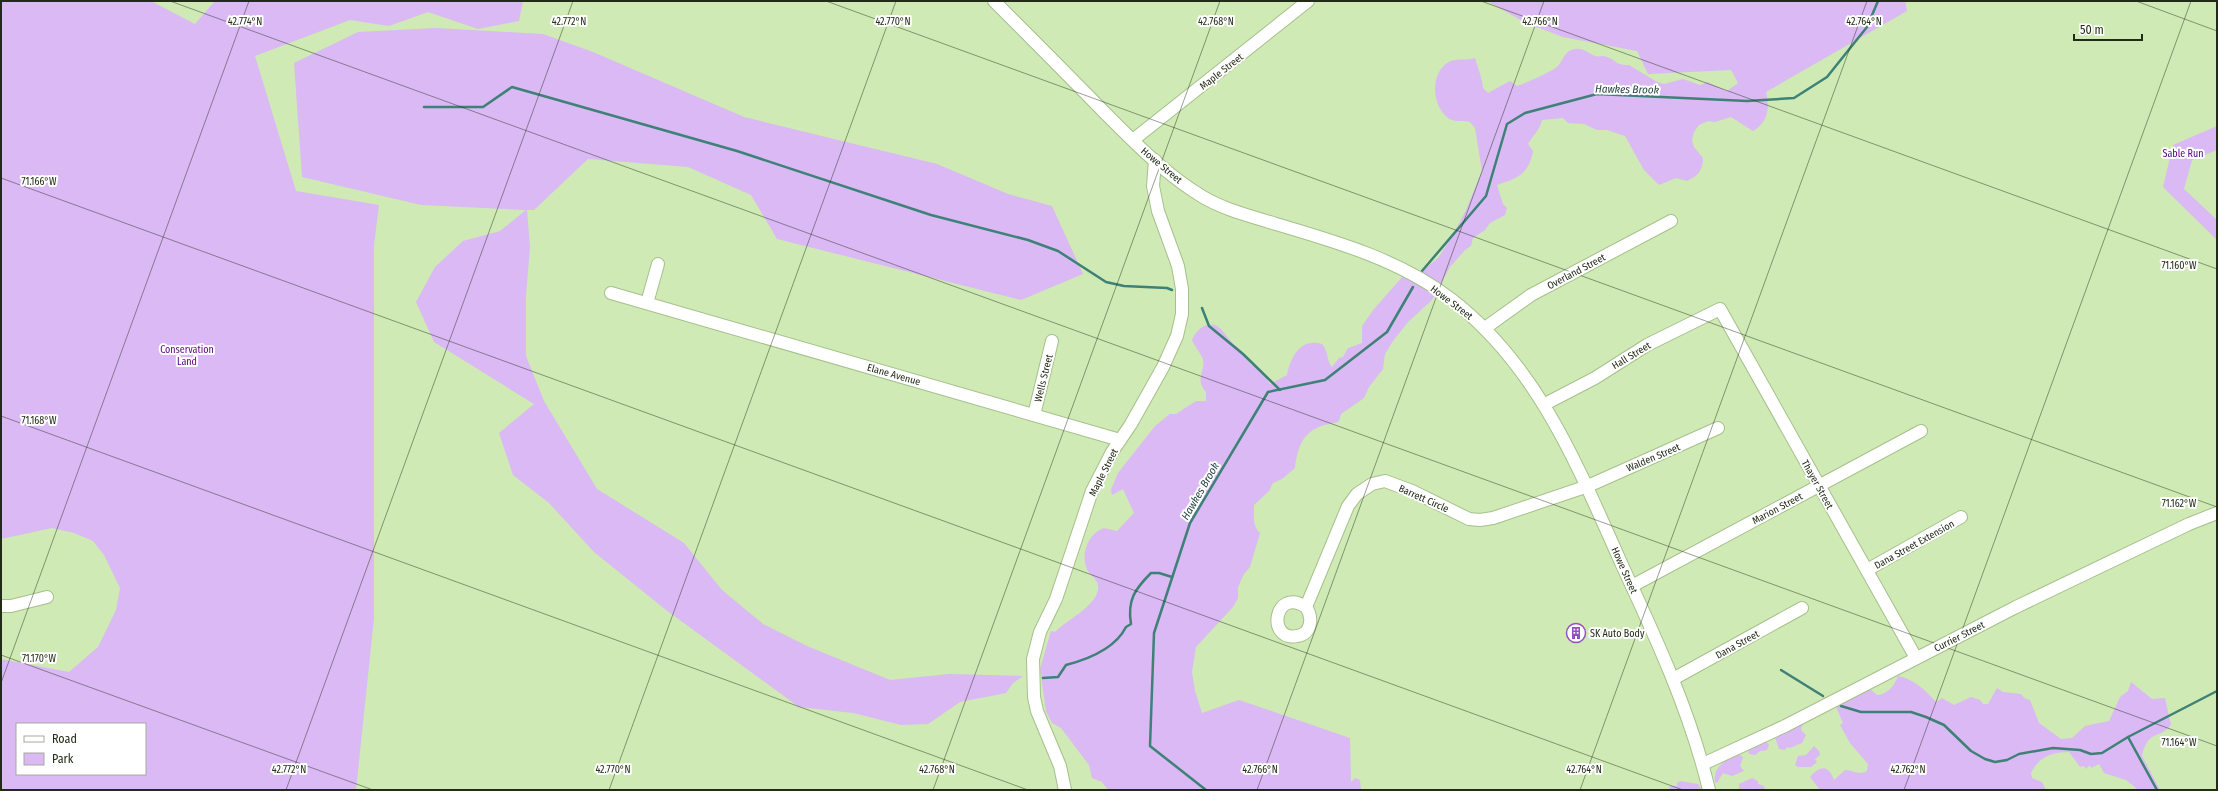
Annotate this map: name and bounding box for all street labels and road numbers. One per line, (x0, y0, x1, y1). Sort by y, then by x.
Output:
street label: Maple Street (1198, 51, 1246, 92)
street label: Howe Street (1138, 145, 1185, 187)
street label: Overland Street (1545, 251, 1608, 292)
street label: Howe Street (1428, 283, 1475, 323)
street label: Hall Street (1610, 339, 1654, 372)
street label: Wells Street (1032, 352, 1056, 403)
street label: Elane Avenue (866, 362, 922, 388)
street label: Walden Street (1625, 441, 1683, 475)
street label: Maple Street (1087, 446, 1121, 498)
street label: Thayer Street (1799, 458, 1836, 512)
street label: Barrett Circle (1397, 483, 1451, 515)
street label: Marion Street (1750, 490, 1805, 527)
street label: Dana Street Extension (1872, 518, 1957, 572)
street label: Howe Street (1608, 545, 1640, 596)
street label: Currier Street (1932, 619, 1987, 655)
street label: Dana Street (1714, 628, 1762, 662)

